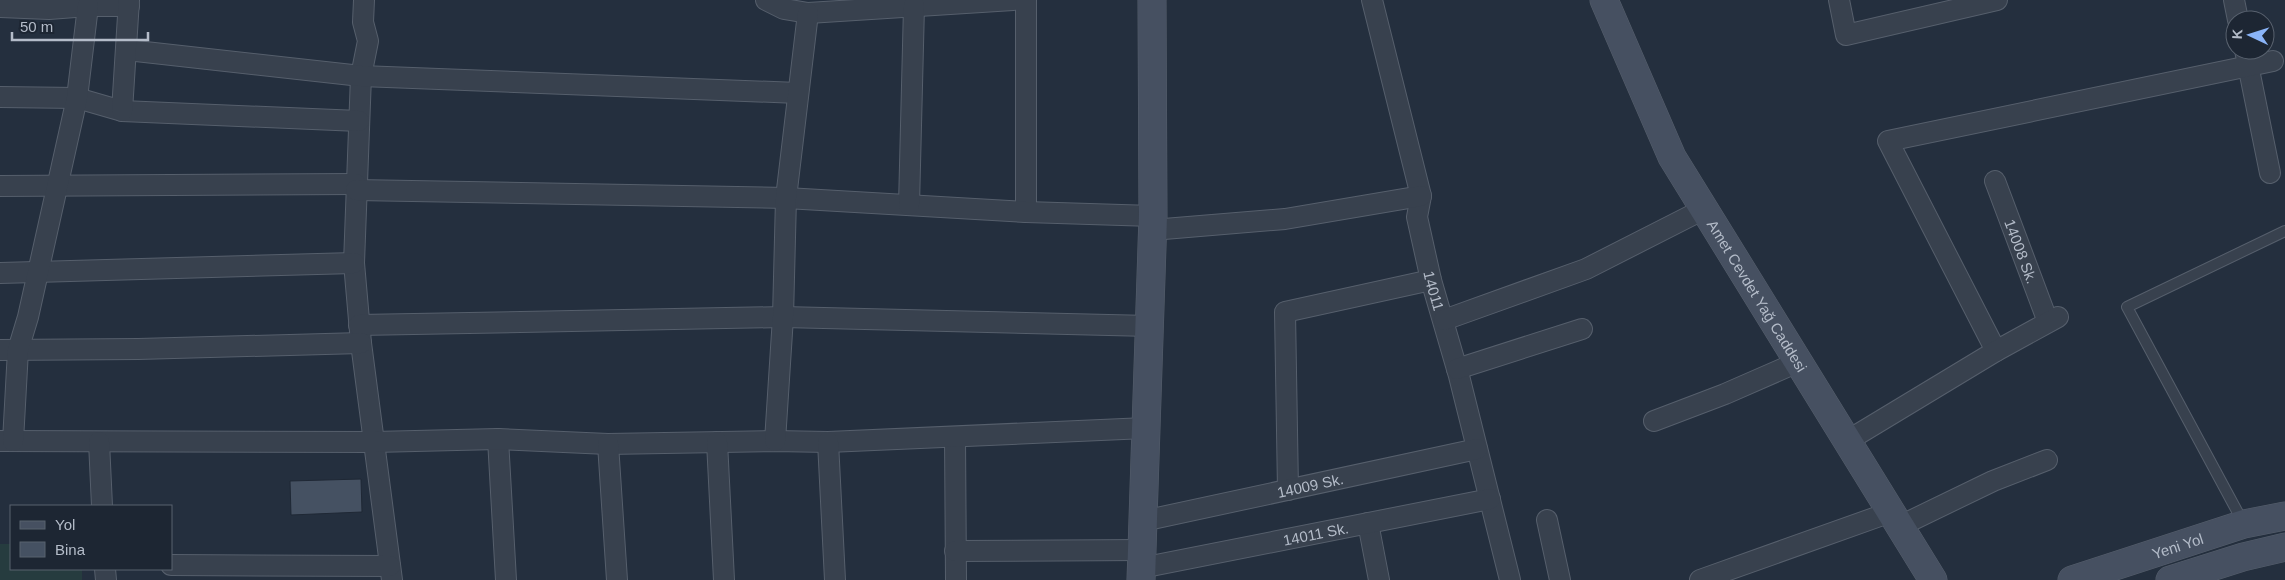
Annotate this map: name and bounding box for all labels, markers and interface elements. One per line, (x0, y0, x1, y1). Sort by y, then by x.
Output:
scale bar (12, 10, 149, 42)
north arrow (2225, 10, 2275, 60)
text: 50 m (20, 18, 53, 35)
text: K (2229, 28, 2245, 40)
street label: Amet Cevdet Yağ Caddesi (1704, 217, 1811, 375)
street label: 14008 Sk. (2002, 217, 2041, 286)
street label: 14011 (1421, 269, 1448, 312)
street label: 14009 Sk. (1275, 470, 1345, 500)
legend (10, 505, 172, 570)
text: Yol (55, 516, 75, 533)
street label: 14011 Sk. (1281, 519, 1350, 548)
street label: Yeni Yol (2150, 529, 2205, 562)
text: Bina (55, 541, 86, 558)

